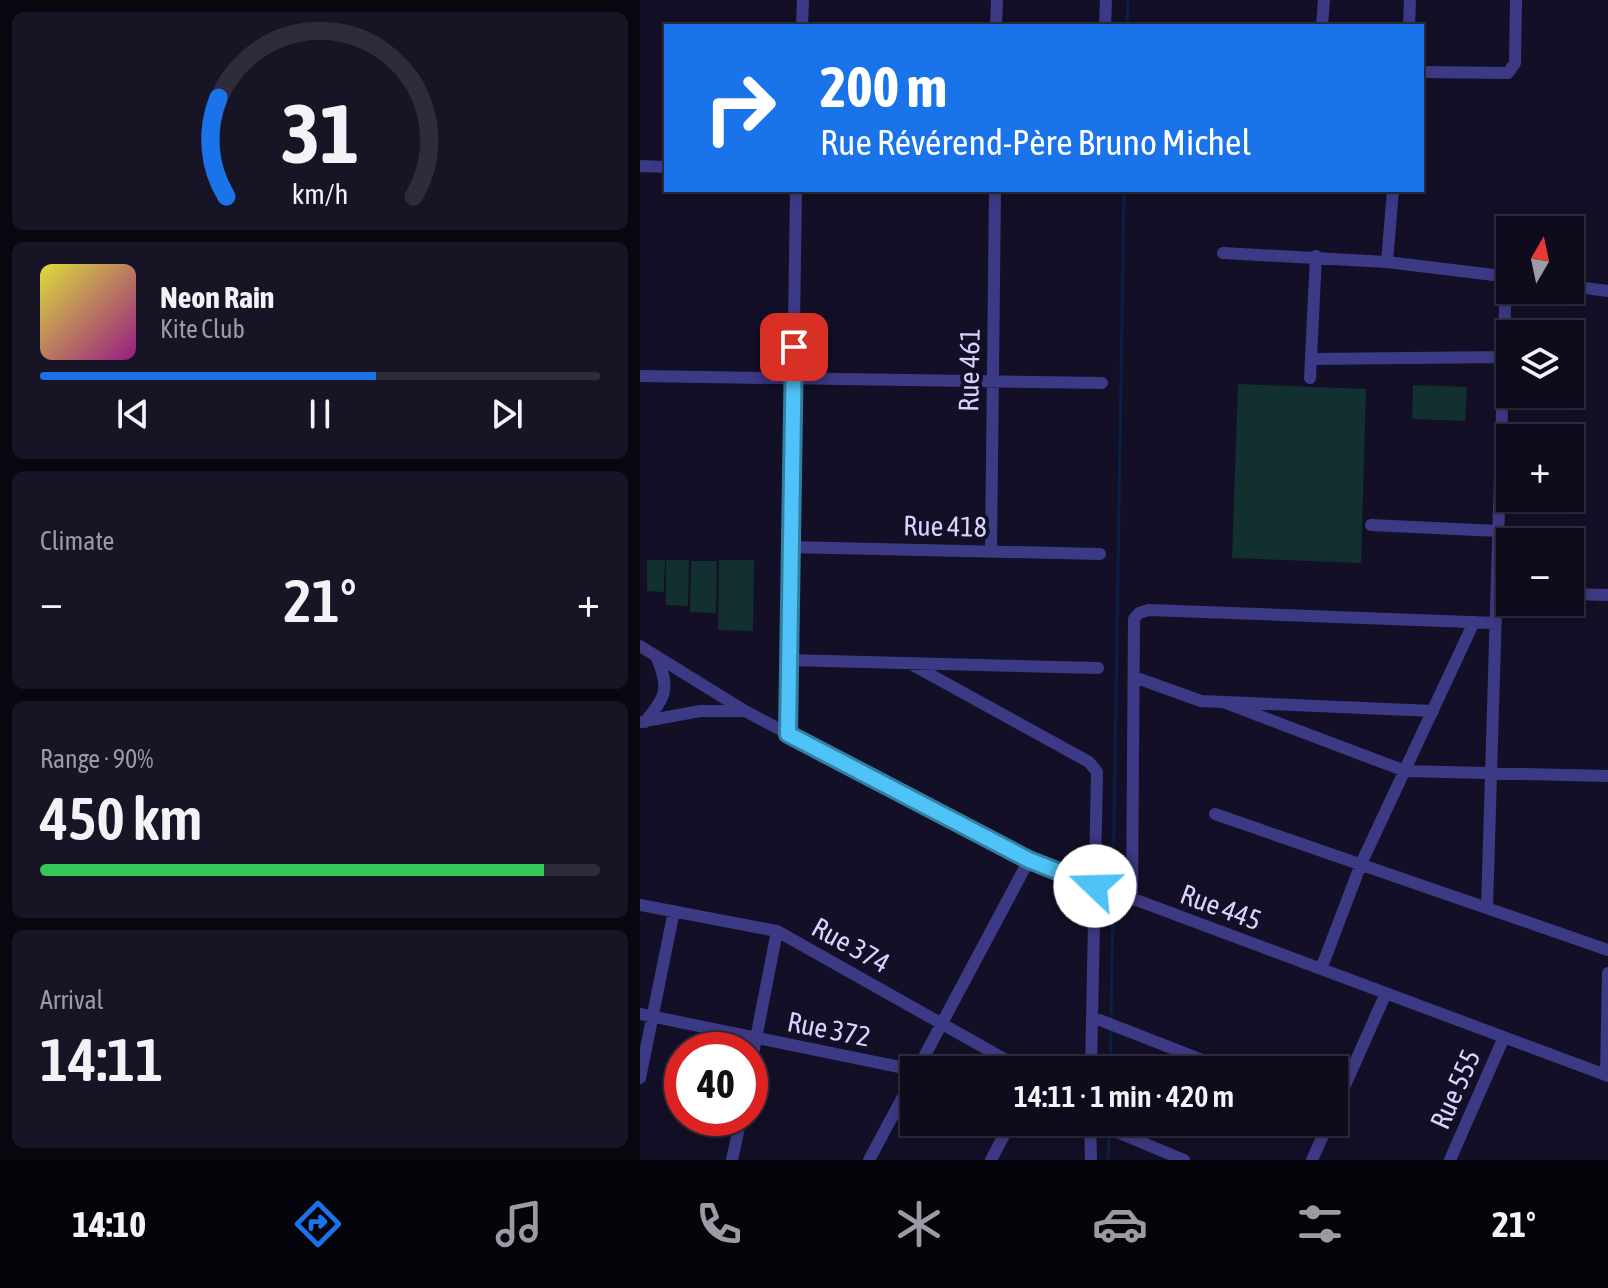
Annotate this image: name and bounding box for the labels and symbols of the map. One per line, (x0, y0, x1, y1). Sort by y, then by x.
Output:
north arrow (1496, 216, 1584, 304)
pin (760, 313, 828, 381)
street label: Rue 461 (952, 328, 986, 412)
street label: Rue 418 (903, 509, 987, 543)
position arrow (1053, 844, 1137, 928)
street label: Rue 445 (1176, 878, 1266, 936)
street label: Rue 374 (807, 911, 895, 979)
street label: Rue 372 (785, 1005, 873, 1053)
speed limit sign: 40 (664, 1032, 768, 1136)
street label: Rue 555 (1423, 1044, 1487, 1134)

